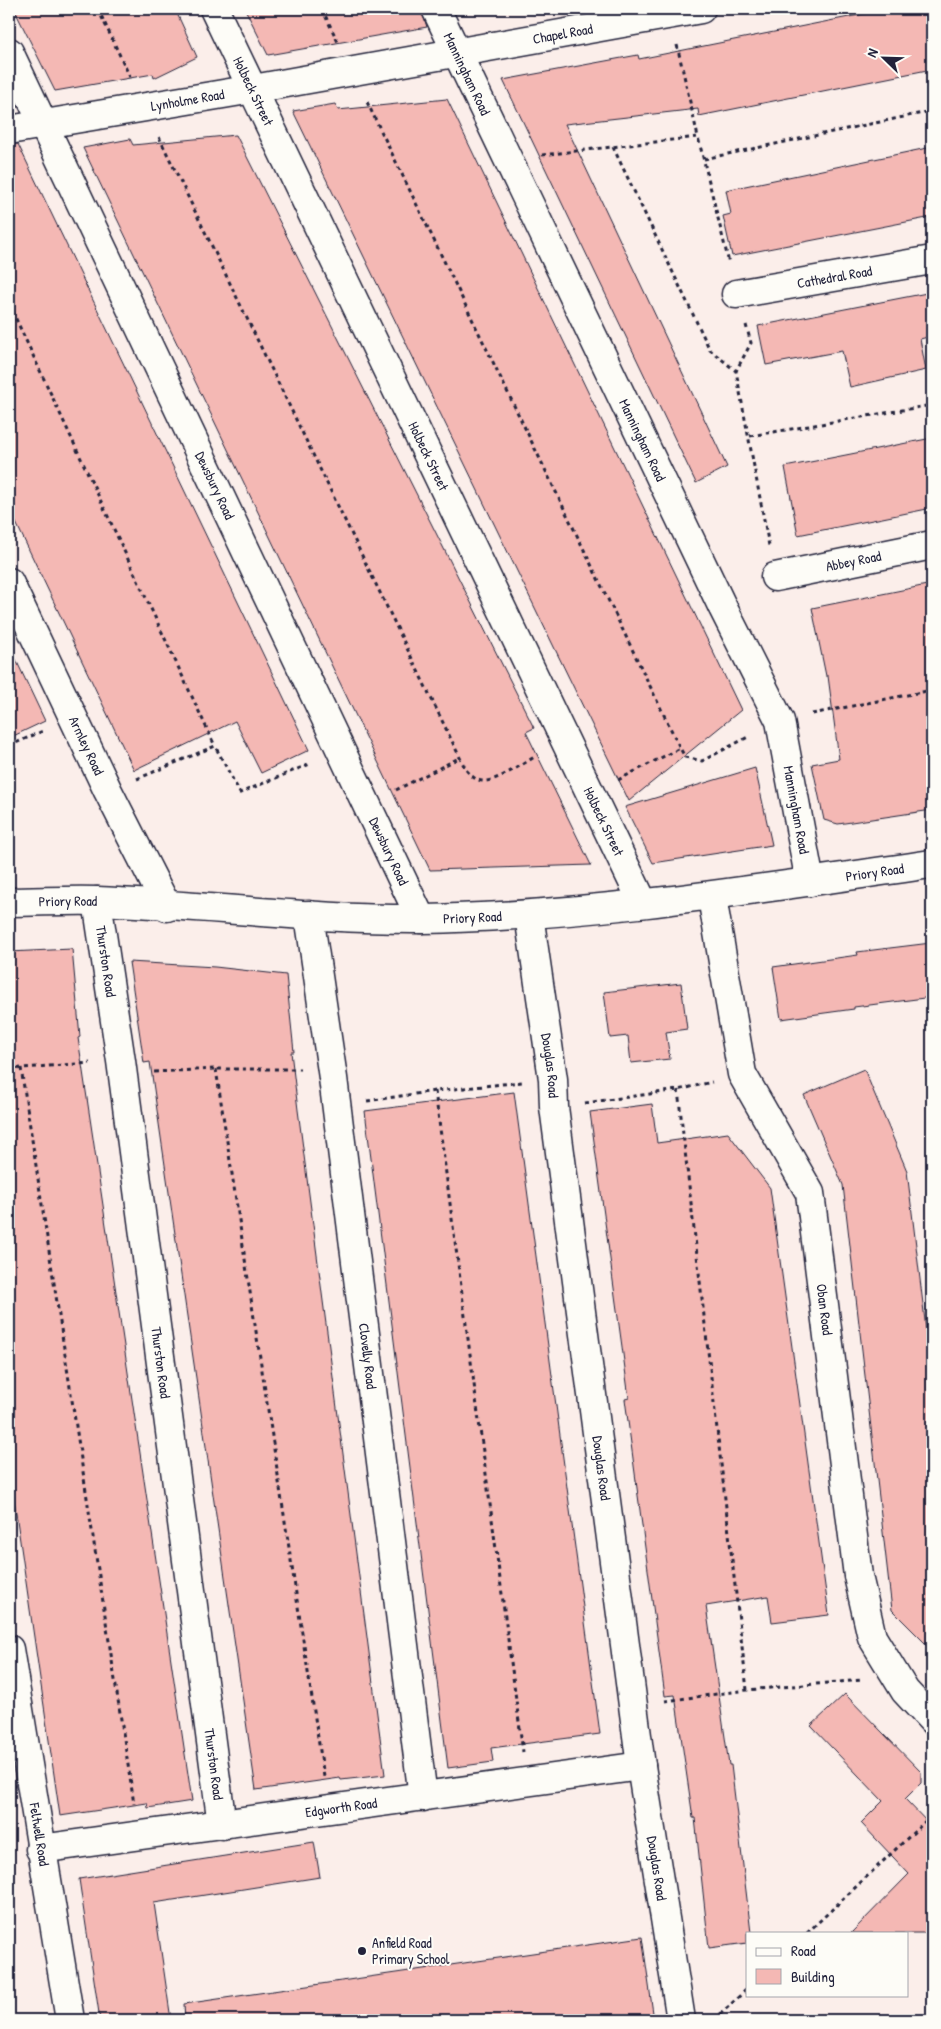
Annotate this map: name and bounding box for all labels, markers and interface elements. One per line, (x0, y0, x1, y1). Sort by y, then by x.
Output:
street label: Chapel Road (531, 18, 595, 48)
street label: Manningham Road (440, 29, 496, 119)
north arrow (858, 32, 908, 82)
text: N (861, 45, 882, 60)
street label: Holbeck Street (229, 53, 279, 129)
street label: Lynholme Road (149, 84, 226, 115)
street label: Cathedral Road (795, 260, 874, 292)
street label: Manningham Road (615, 395, 671, 485)
street label: Holbeck Street (404, 418, 454, 494)
street label: Dewsbury Road (191, 448, 240, 523)
street label: Abbey Road (824, 546, 883, 575)
street label: Armley Road (65, 713, 109, 778)
street label: Manningham Road (779, 764, 815, 856)
street label: Holbeck Street (580, 783, 629, 859)
street label: Dewsbury Road (365, 814, 414, 889)
street label: Priory Road (844, 858, 905, 885)
street label: Priory Road (38, 891, 98, 911)
street label: Priory Road (443, 906, 503, 928)
street label: Thurston Road (92, 924, 121, 999)
street label: Douglas Road (537, 1032, 564, 1099)
street label: Oban Road (812, 1283, 838, 1337)
street label: Clovelly Road (355, 1322, 382, 1391)
street label: Thurston Road (147, 1326, 176, 1400)
street label: Douglas Road (588, 1435, 616, 1502)
street label: Thurston Road (200, 1727, 229, 1801)
street label: Edgworth Road (304, 1792, 379, 1821)
street label: Feltwell Road (25, 1800, 55, 1868)
street label: Douglas Road (643, 1835, 672, 1902)
legend (746, 1932, 908, 1996)
place label: Anfield Road Primary School (372, 1933, 450, 1969)
text: Road (791, 1940, 816, 1961)
marker: Anfield Road Primary School (356, 1945, 368, 1957)
text: Building (791, 1966, 835, 1987)

